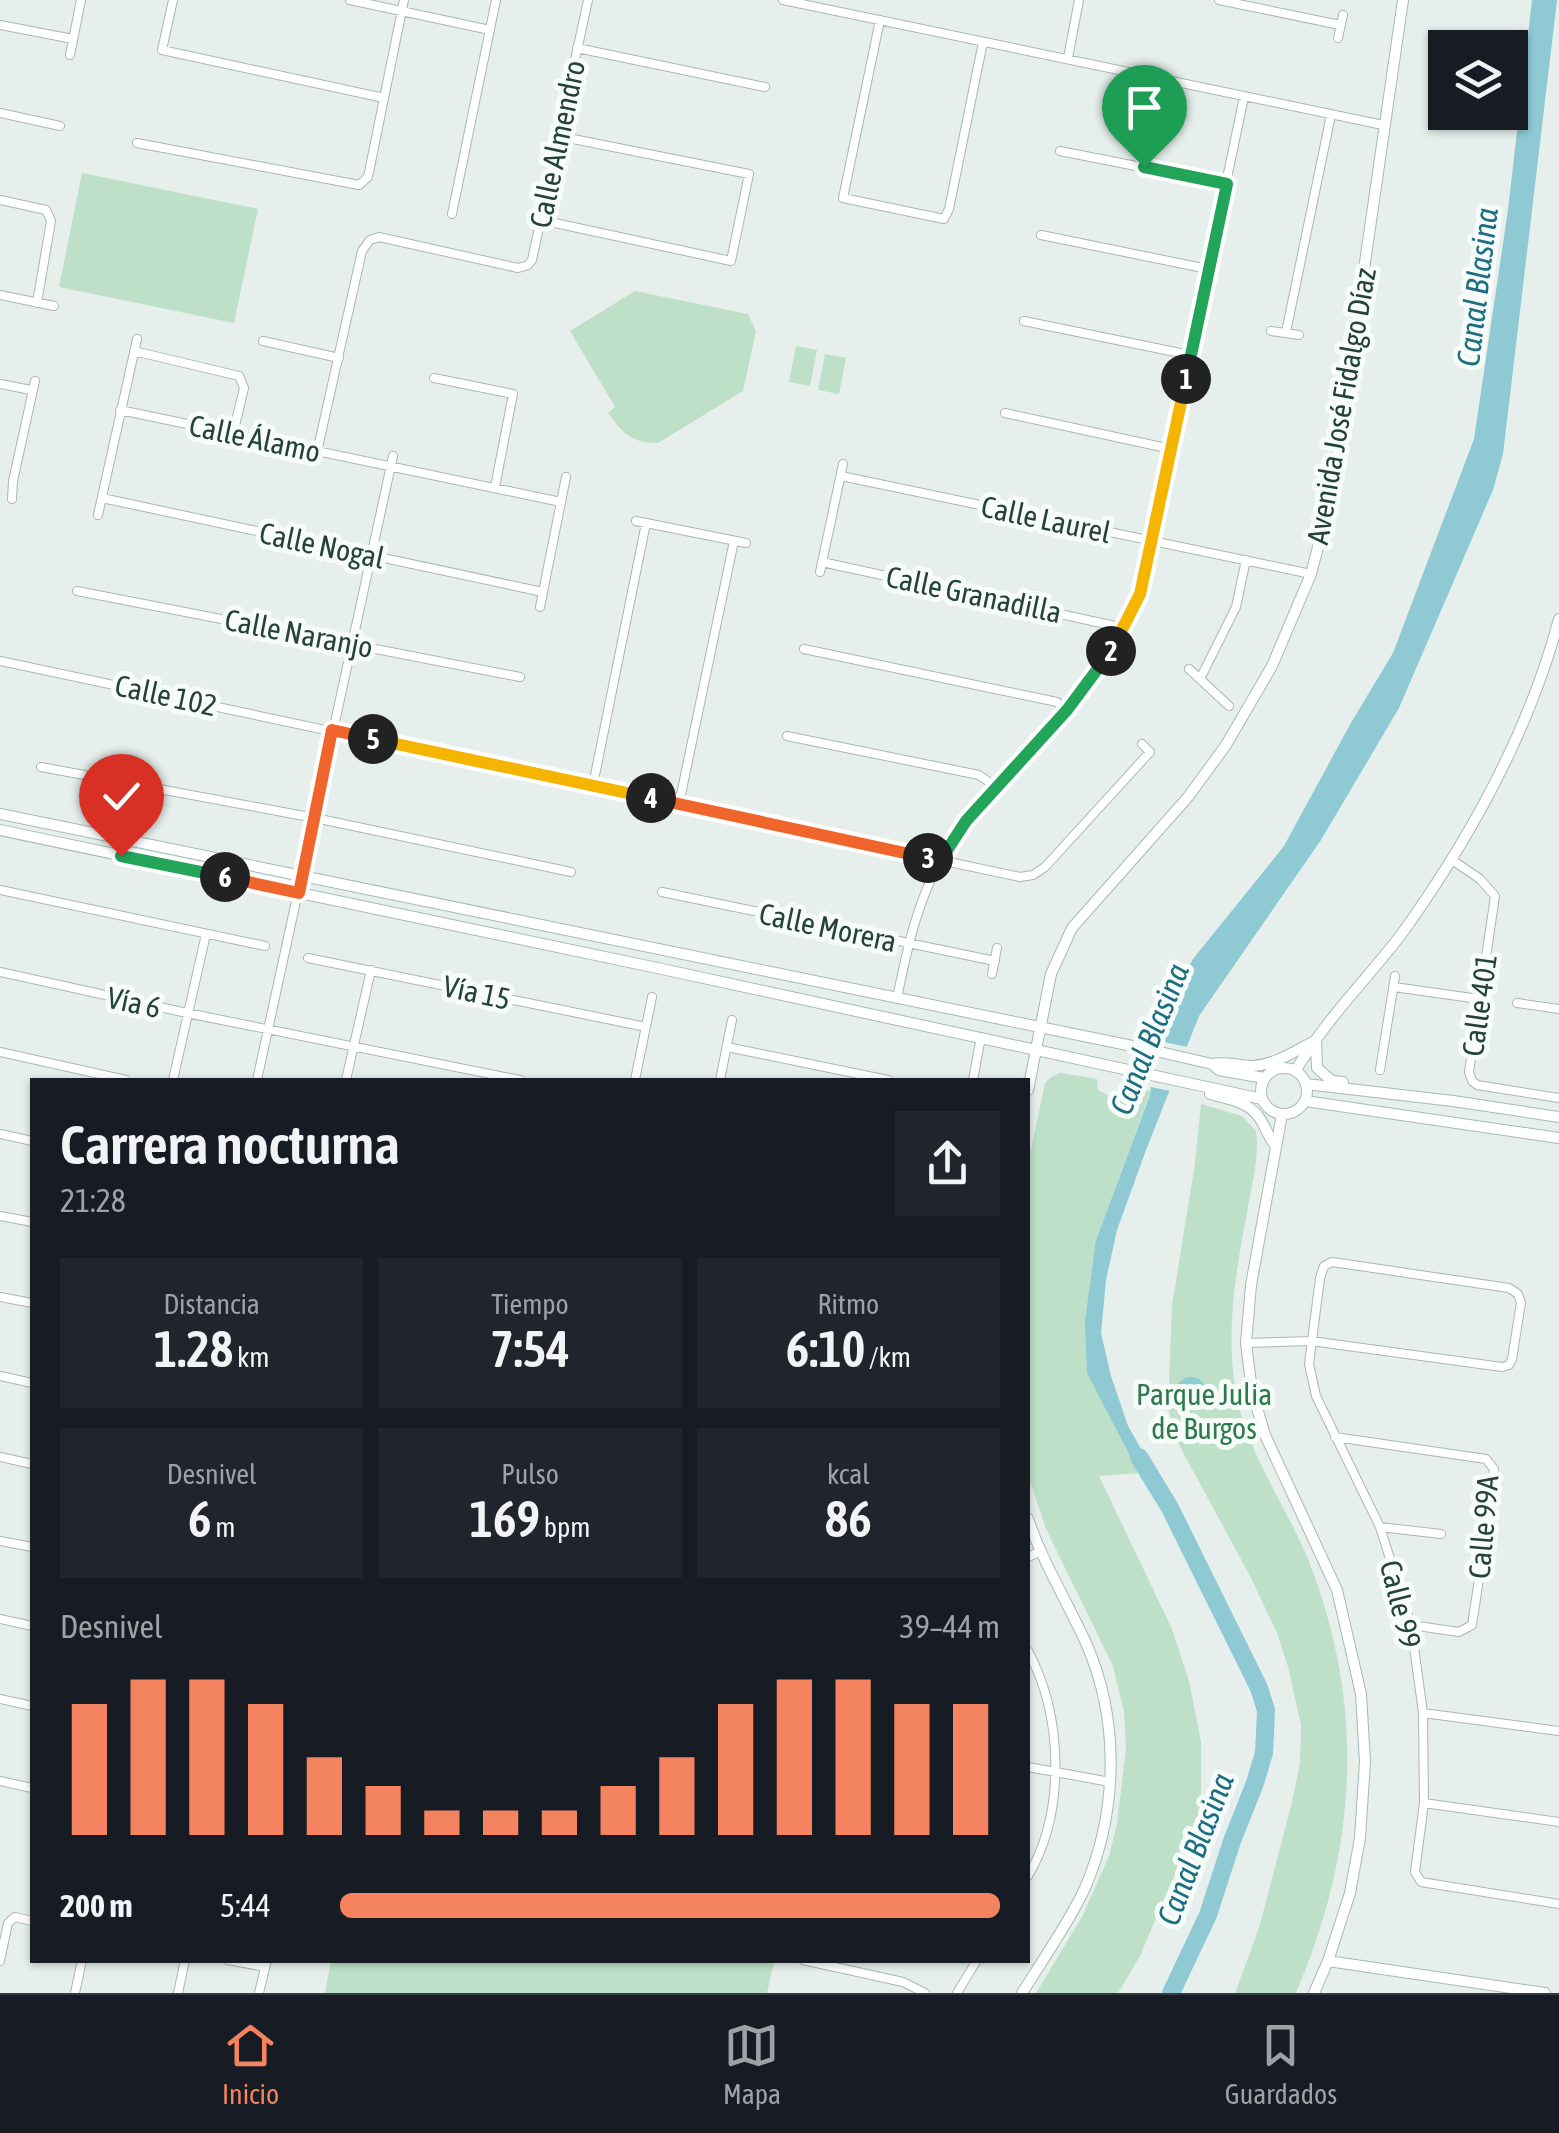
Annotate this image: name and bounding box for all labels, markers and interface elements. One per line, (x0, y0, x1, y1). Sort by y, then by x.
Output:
map controls (1428, 30, 1528, 130)
button: layers (1428, 30, 1528, 130)
street label: Calle Almendro (523, 57, 591, 231)
pin (1102, 65, 1187, 168)
icon: arrive (1117, 80, 1172, 135)
water label: Canal Blasina (1449, 205, 1505, 368)
street label: Avenida José Fidalgo Díaz (1300, 265, 1382, 547)
pin: 1 (1161, 354, 1211, 404)
text: 1 (1179, 363, 1193, 395)
street label: Calle Álamo (186, 408, 324, 468)
street label: Calle Laurel (978, 489, 1114, 549)
street label: Calle Nogal (256, 515, 388, 575)
street label: Calle Granadilla (883, 559, 1065, 629)
street label: Calle Naranjo (222, 602, 376, 664)
pin: 2 (1086, 626, 1136, 676)
text: 2 (1104, 635, 1118, 667)
street label: Calle 102 (112, 668, 220, 722)
pin: 5 (348, 714, 398, 764)
text: 5 (366, 723, 380, 755)
pin (79, 754, 164, 857)
icon: check (94, 769, 149, 824)
pin: 4 (626, 773, 676, 823)
text: 4 (644, 782, 658, 814)
pin: 3 (903, 833, 953, 883)
text: 3 (921, 842, 935, 874)
pin: 6 (200, 852, 250, 902)
text: 6 (218, 861, 232, 893)
street label: Calle Morera (756, 896, 900, 958)
street label: Calle 401 (1455, 952, 1503, 1058)
water label: Canal Blasina (1102, 958, 1196, 1120)
street label: Vía 15 (440, 968, 514, 1016)
street label: Vía 6 (104, 980, 164, 1024)
button: share (895, 1111, 1000, 1216)
text: Carrera nocturna (60, 1113, 400, 1176)
text: 21:28 (60, 1182, 126, 1219)
text: Distancia (163, 1288, 260, 1320)
text: Tiempo (491, 1288, 569, 1320)
text: Ritmo (817, 1288, 879, 1320)
text: 1.28 (154, 1320, 233, 1378)
text: 7:54 (490, 1320, 570, 1378)
text: 6:10 (786, 1320, 865, 1378)
text: km (233, 1341, 270, 1373)
text: /km (865, 1341, 911, 1373)
park label: Parque Julia de Burgos (1136, 1377, 1272, 1445)
text: Desnivel (167, 1458, 257, 1490)
text: Pulso (501, 1458, 559, 1490)
text: kcal (827, 1458, 870, 1490)
street label: Calle 99A (1462, 1474, 1504, 1580)
text: 6 (188, 1490, 211, 1548)
text: 169 (469, 1490, 540, 1548)
text: 86 (825, 1490, 872, 1548)
text: m (211, 1511, 235, 1543)
text: bpm (540, 1511, 591, 1543)
street label: Calle 99 (1374, 1557, 1428, 1651)
text: Desnivel (60, 1608, 163, 1645)
text: 39–44 m (900, 1608, 1000, 1645)
water label: Canal Blasina (1149, 1768, 1241, 1930)
text: 200 m (60, 1887, 133, 1924)
text: 5:44 (220, 1887, 271, 1924)
tab: Inicio (222, 2018, 279, 2110)
tab: Mapa (723, 2018, 781, 2110)
tab: Guardados (1225, 2018, 1337, 2110)

